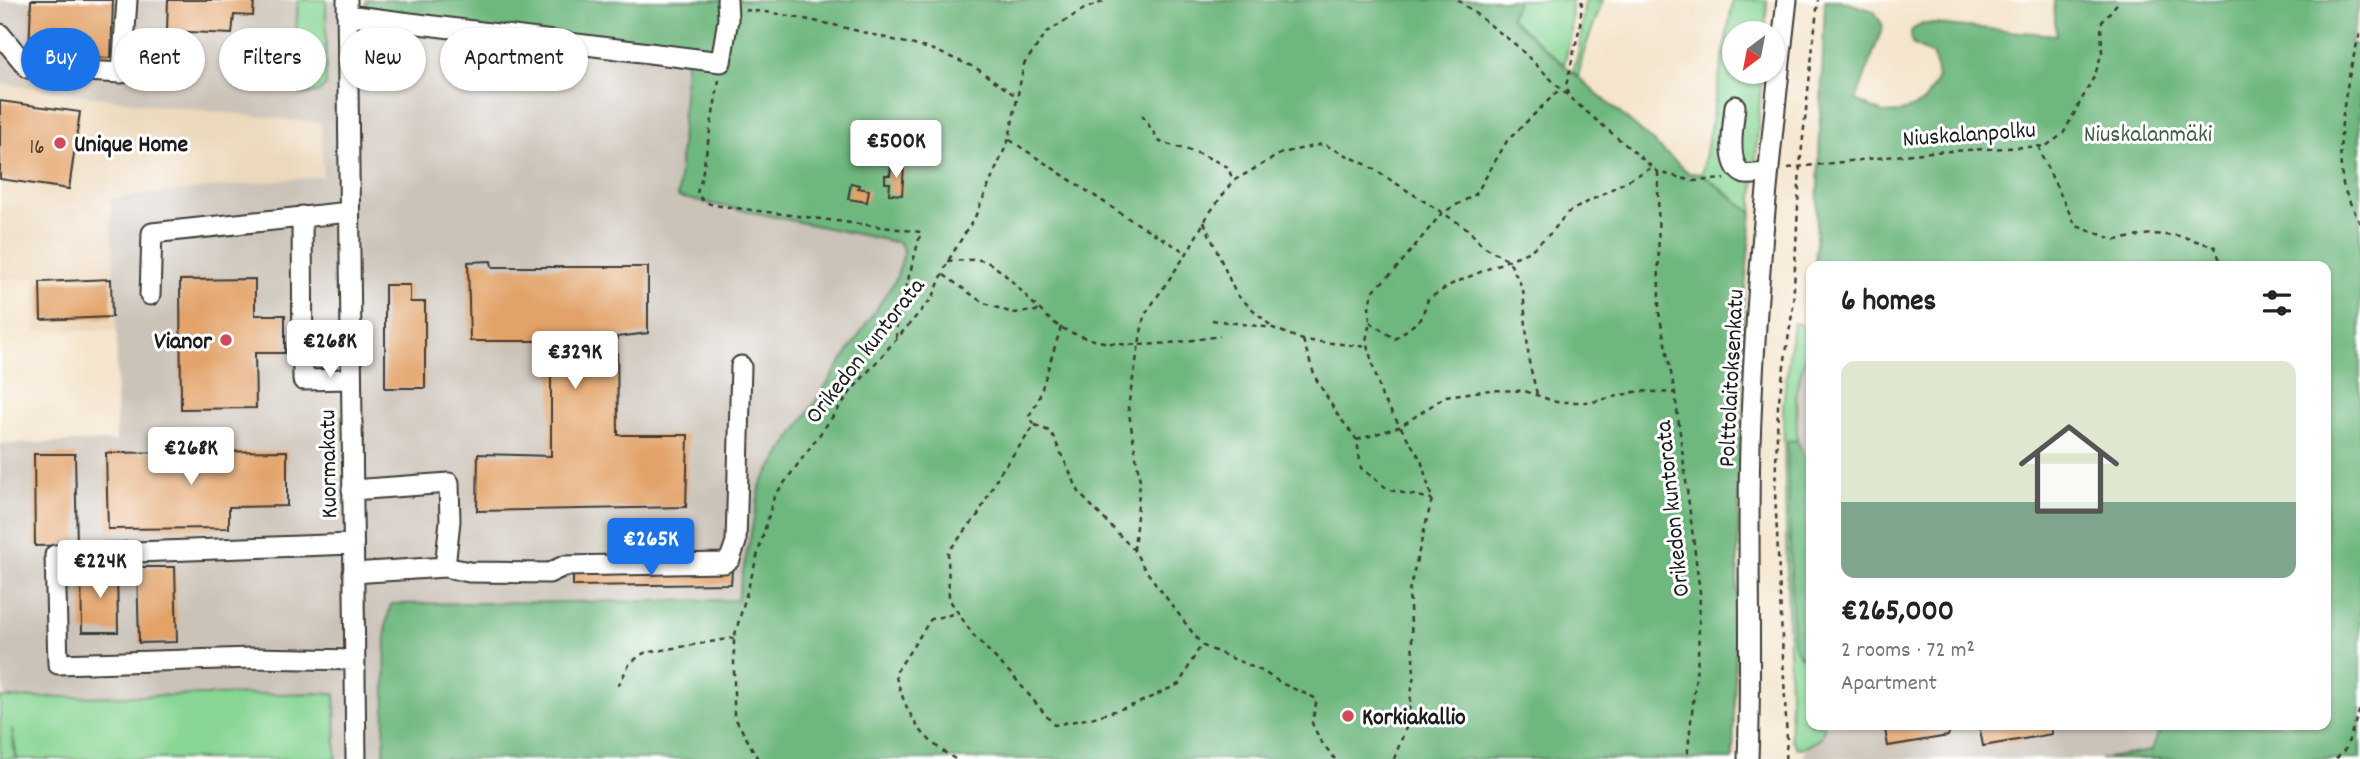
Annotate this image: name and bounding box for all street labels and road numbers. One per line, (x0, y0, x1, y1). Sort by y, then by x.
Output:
street label: Niuskalanpolku (1901, 114, 2037, 158)
street label: Orikedon kuntorata (798, 271, 935, 432)
street label: Polttolaitoksenkatu (1711, 288, 1755, 468)
street label: Kuormakatu (312, 409, 348, 519)
street label: Orikedon kuntorata (1648, 418, 1700, 599)

